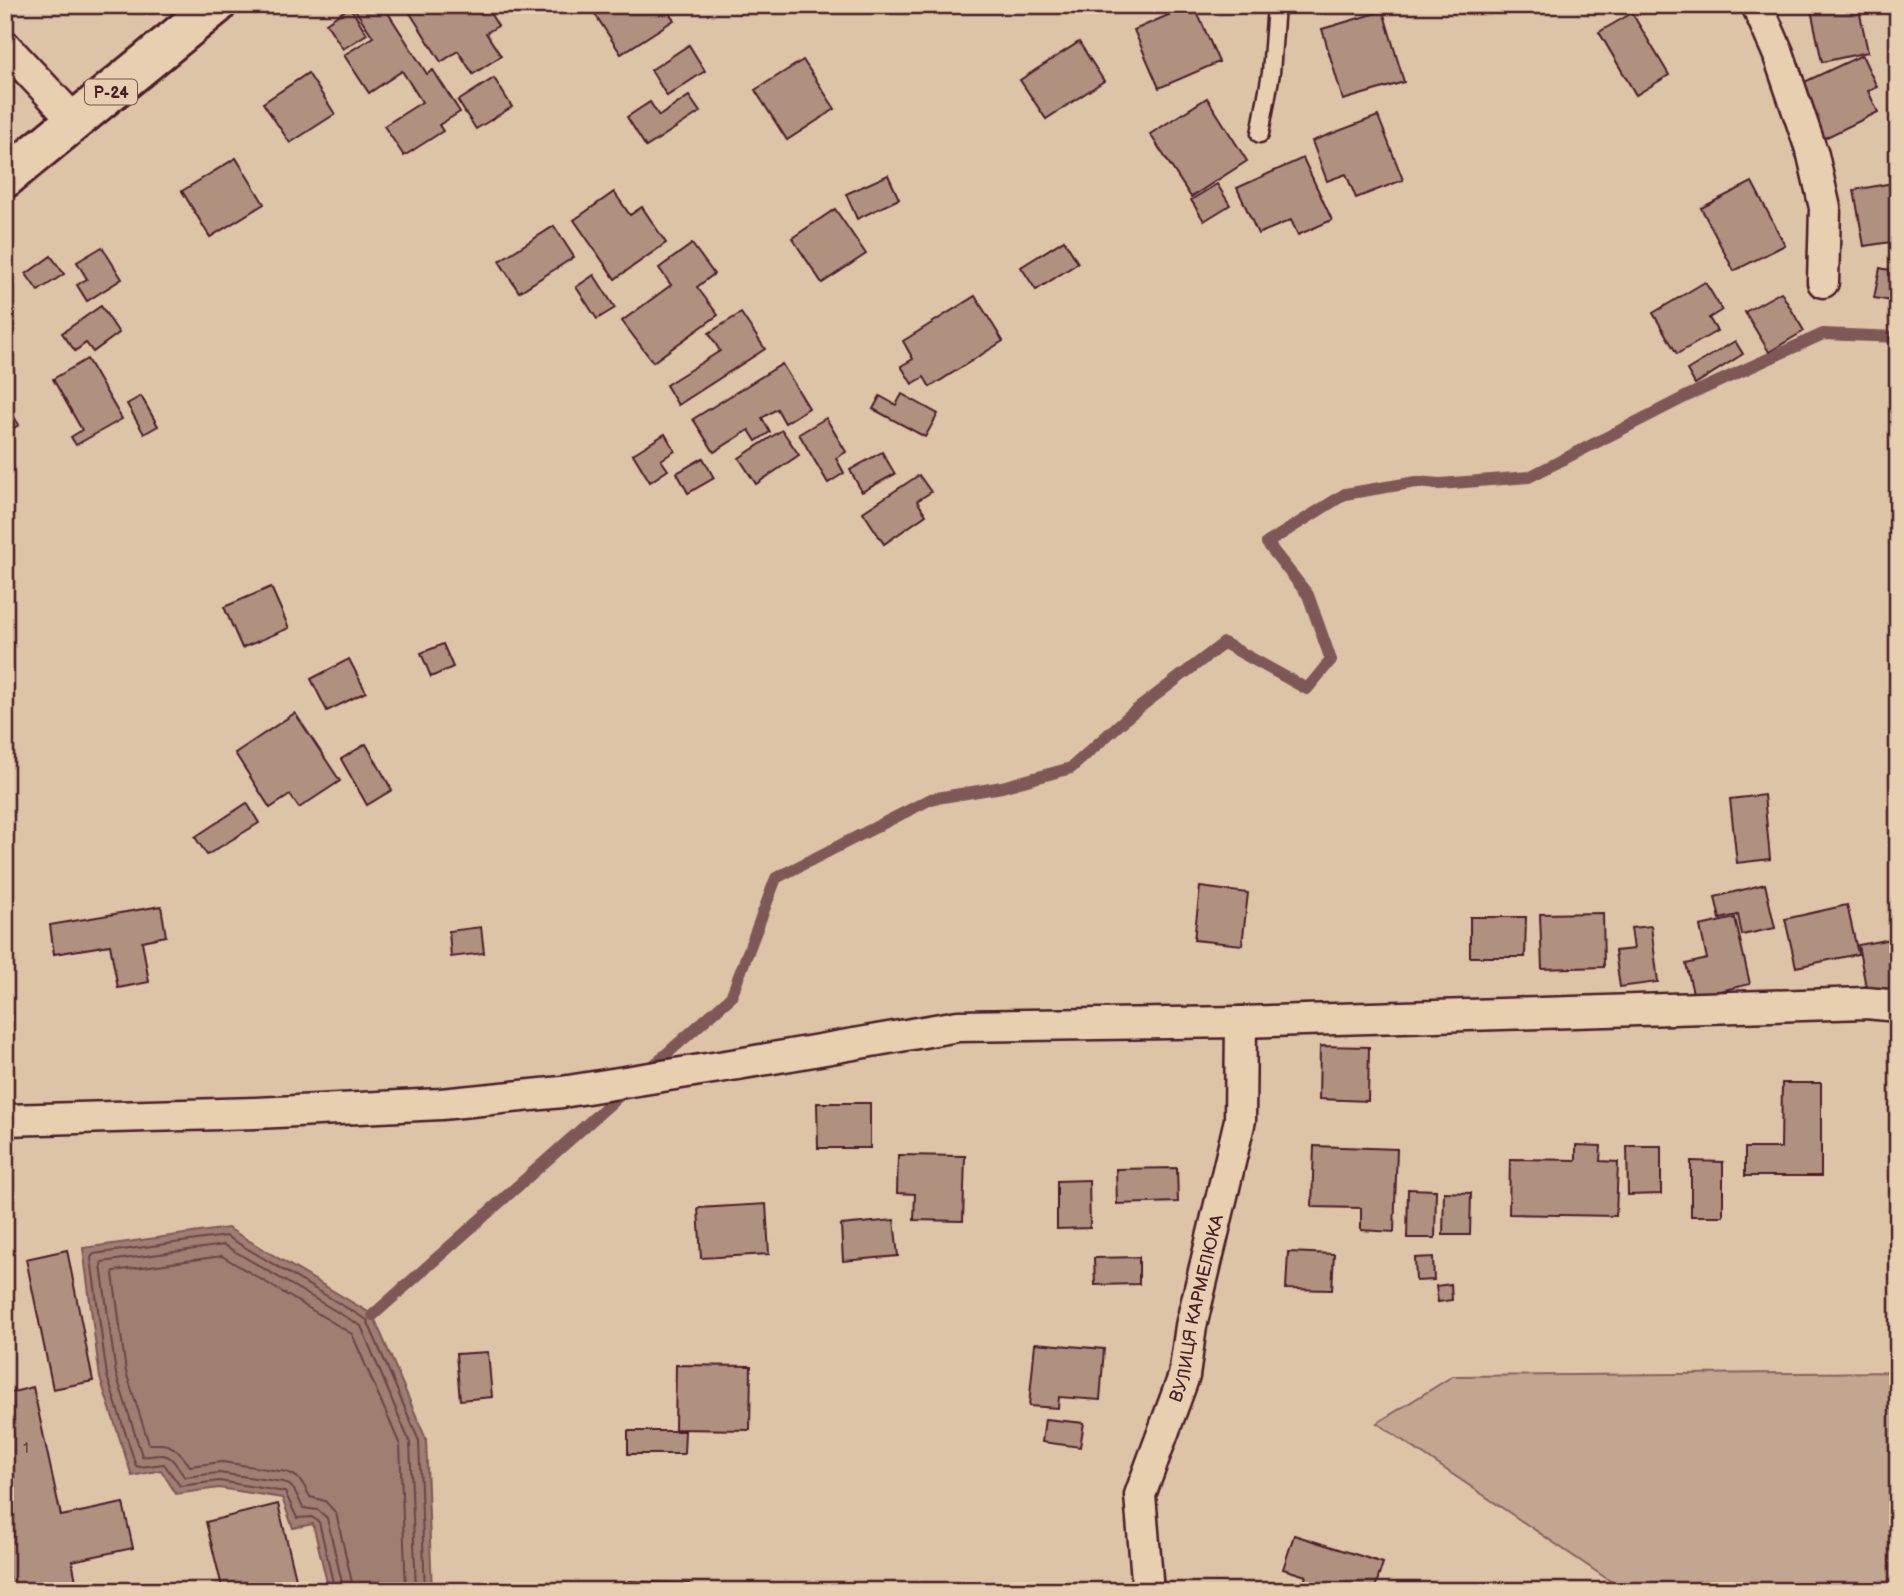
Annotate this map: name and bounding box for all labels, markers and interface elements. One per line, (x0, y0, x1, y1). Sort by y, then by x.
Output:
road number: Р-24 (85, 80, 137, 104)
street label: ВУЛИЦЯ КАРМЕЛЮКА (1165, 1213, 1228, 1405)
house number: 1 (23, 1440, 29, 1457)

